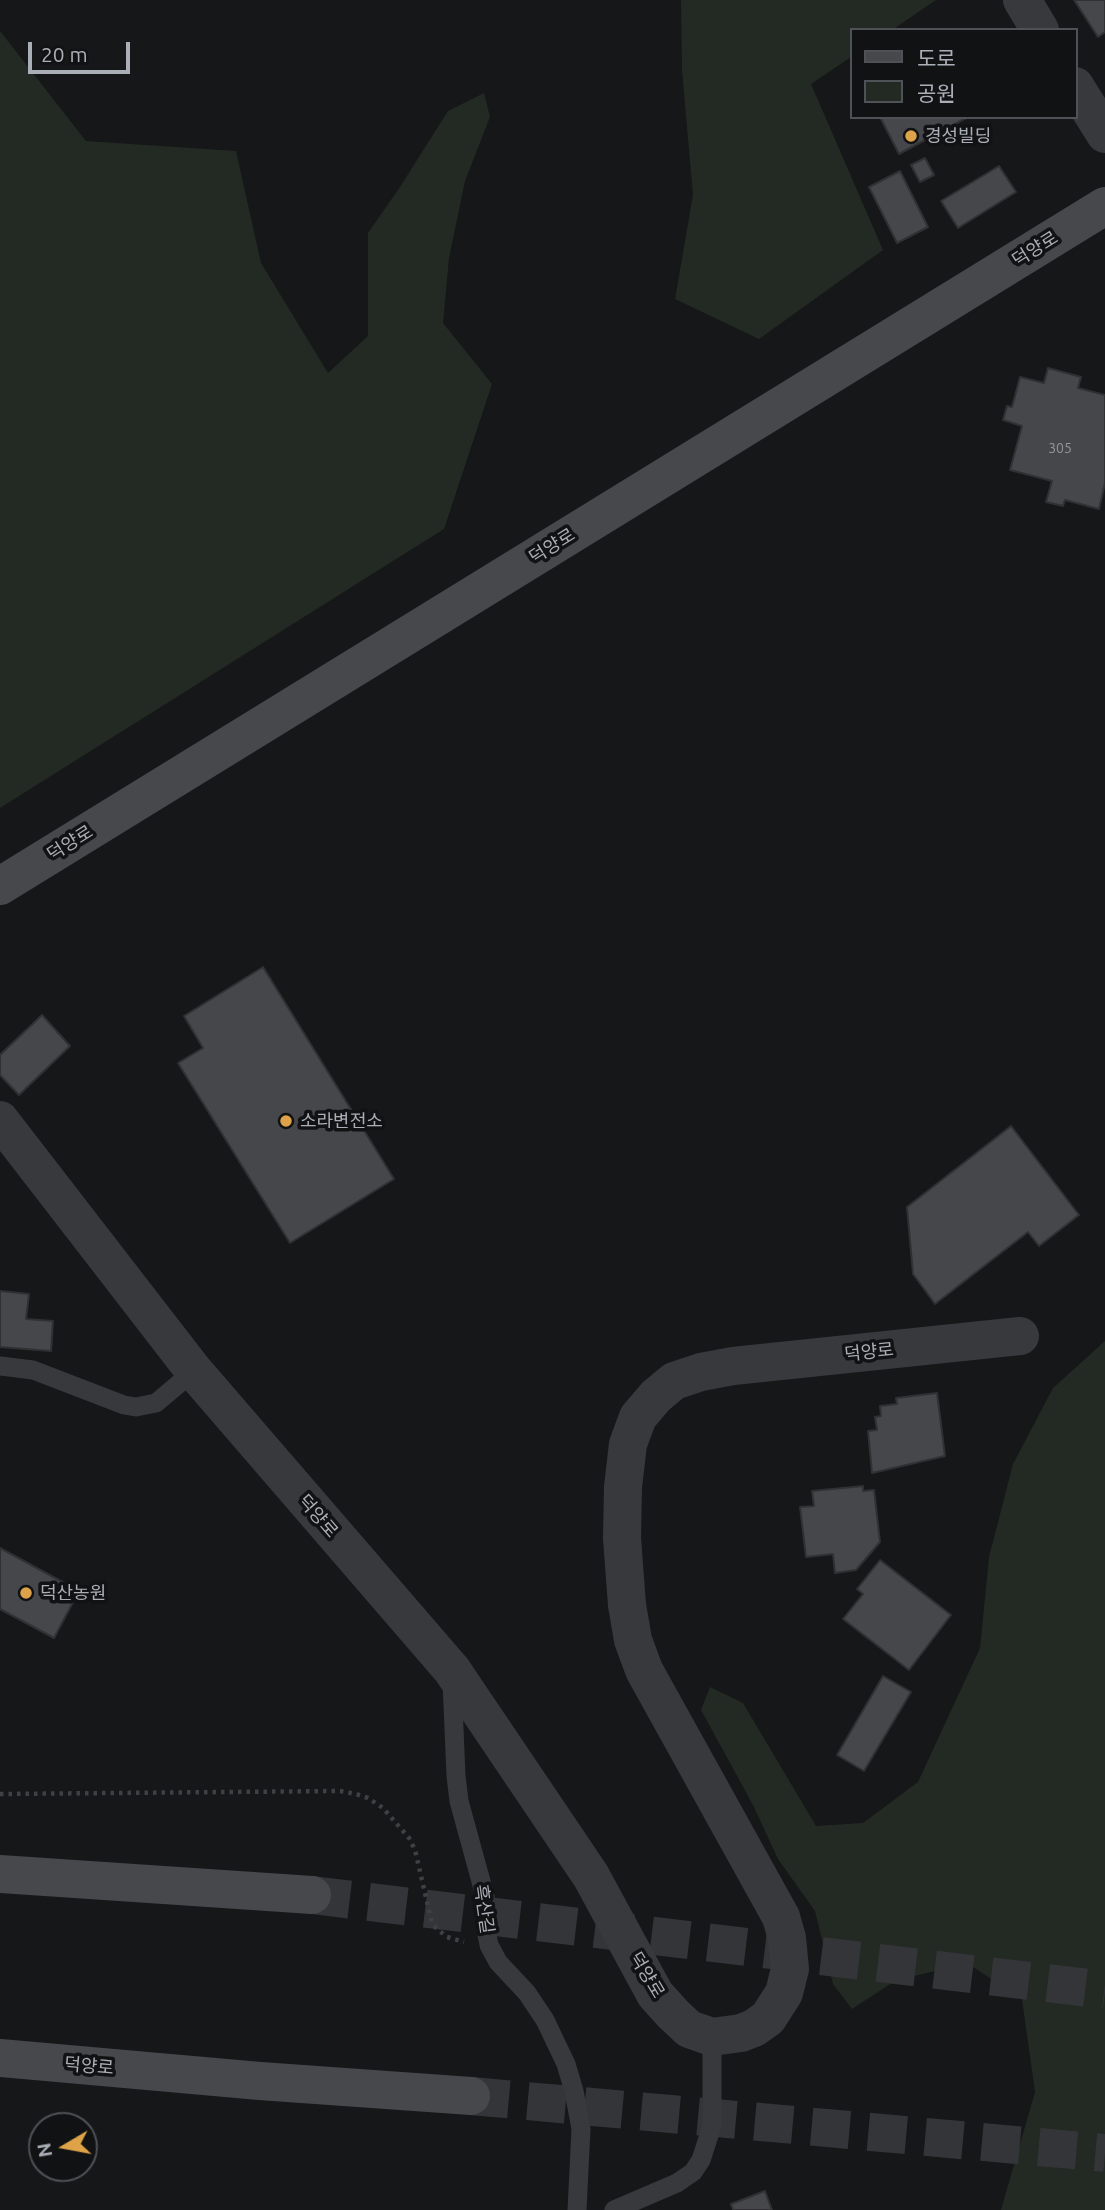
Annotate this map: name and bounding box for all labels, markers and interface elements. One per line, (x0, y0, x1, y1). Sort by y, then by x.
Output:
scale bar (32, 28, 133, 72)
legend (850, 28, 1077, 119)
text: 20 m (41, 42, 88, 66)
text: 도로 (917, 46, 956, 70)
text: 공원 (917, 81, 956, 105)
place label: 경성빌딩 (925, 125, 991, 147)
marker: 경성빌딩 (903, 128, 919, 144)
street label: 덕양로 (1008, 227, 1062, 271)
house number: 305 (1048, 440, 1072, 456)
street label: 덕양로 (525, 524, 579, 568)
street label: 덕양로 (43, 821, 97, 865)
place label: 소라변전소 (300, 1110, 383, 1132)
marker: 소라변전소 (278, 1113, 294, 1129)
street label: 덕양로 (843, 1339, 895, 1365)
street label: 덕양로 (294, 1490, 342, 1542)
place label: 덕산농원 (40, 1582, 106, 1604)
marker: 덕산농원 (18, 1585, 34, 1601)
street label: 흑산길 (470, 1883, 498, 1935)
street label: 덕양로 (625, 1948, 669, 2002)
street label: 덕양로 (63, 2053, 115, 2079)
north arrow (28, 2112, 98, 2182)
text: N (32, 2141, 56, 2159)

